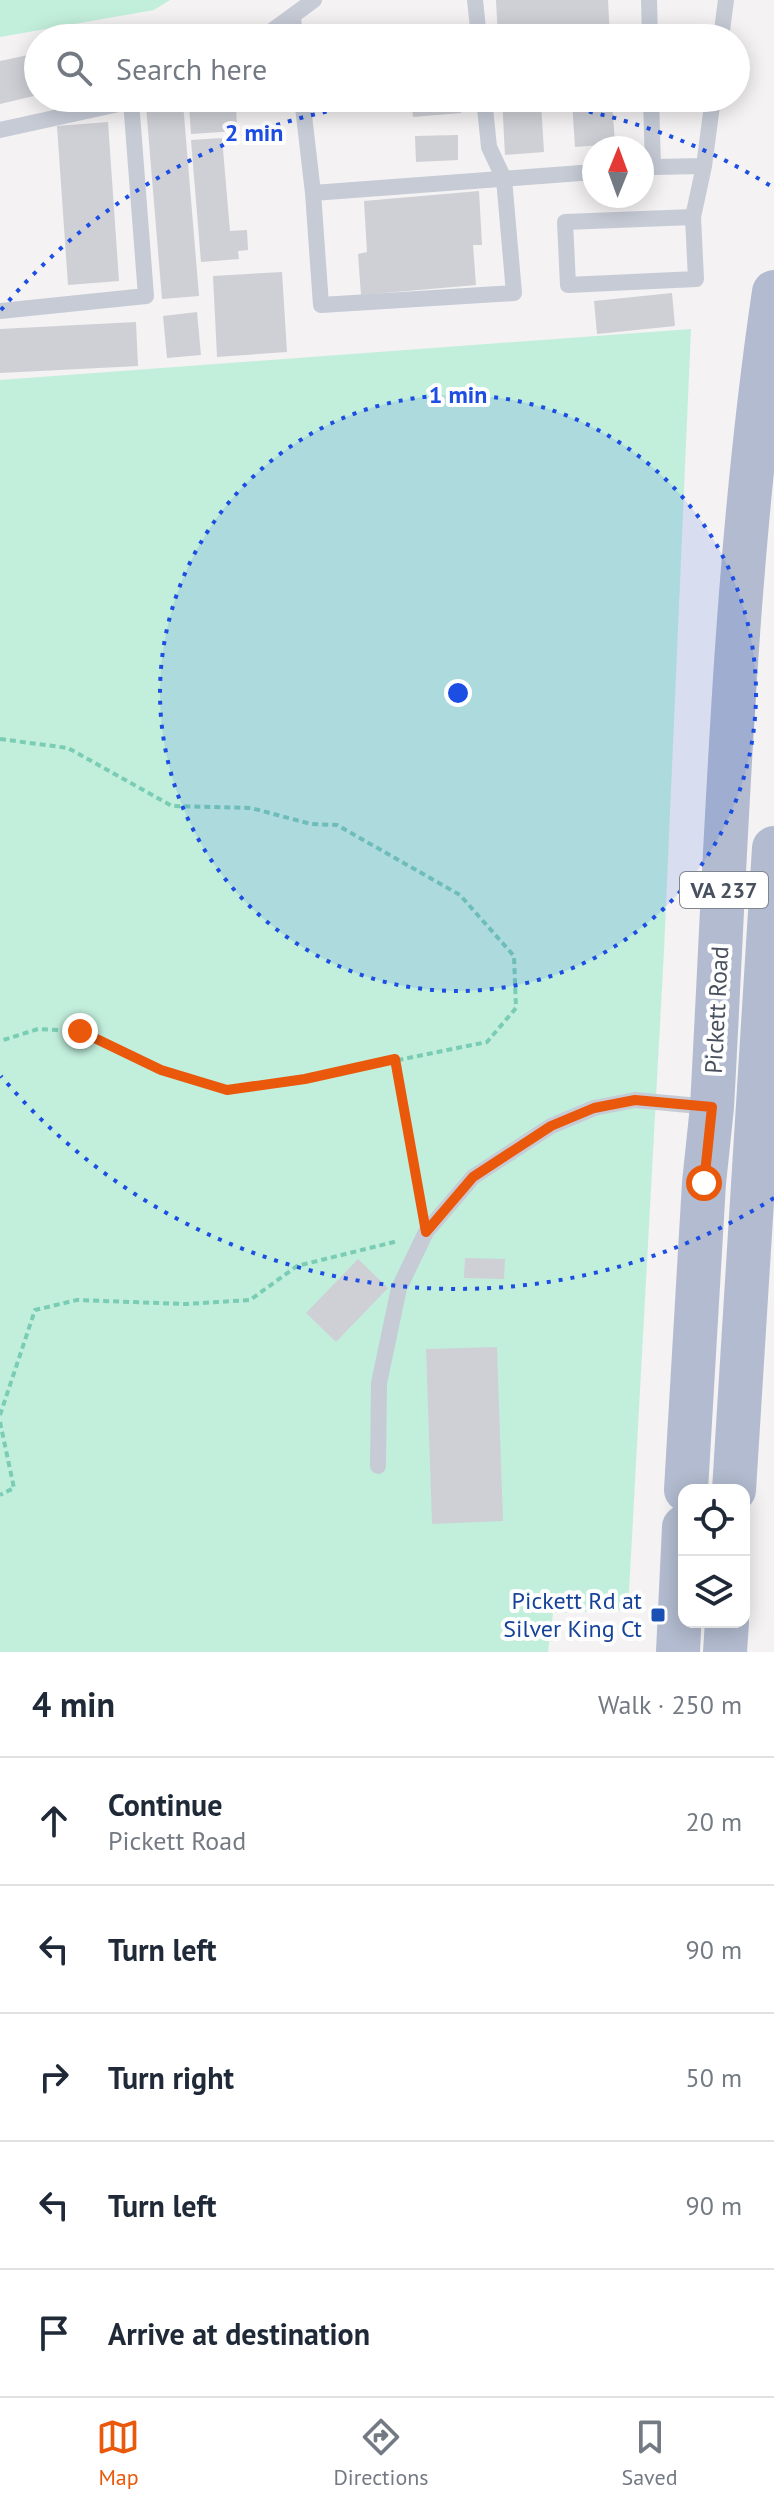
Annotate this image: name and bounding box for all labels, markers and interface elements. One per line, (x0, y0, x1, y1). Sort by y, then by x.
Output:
search box (24, 24, 750, 112)
icon: search (52, 46, 96, 90)
text: Search here (116, 49, 267, 88)
text: 2 min (225, 117, 283, 148)
north arrow (582, 136, 654, 208)
text: 1 min (429, 379, 487, 410)
centre of rings (444, 679, 472, 707)
road number: VA 237 (680, 872, 768, 908)
street label: Pickett Road (698, 945, 735, 1074)
route end (62, 1013, 98, 1049)
route start (686, 1165, 722, 1201)
map controls (678, 1484, 750, 1628)
button: locate (678, 1484, 750, 1556)
button: layers (678, 1556, 750, 1628)
place label: Pickett Rd at Silver King Ct (503, 1585, 642, 1644)
marker: Pickett Rd at Silver King Ct (649, 1606, 667, 1624)
text: 4 min (32, 1682, 115, 1726)
text: Walk · 250 m (598, 1688, 742, 1721)
text: Continue (108, 1785, 222, 1824)
icon: ahead (32, 1799, 76, 1843)
text: 20 m (686, 1805, 742, 1838)
text: Pickett Road (108, 1824, 246, 1857)
icon: left (32, 1927, 76, 1971)
text: Turn left (108, 1930, 216, 1969)
text: 90 m (686, 1933, 742, 1966)
icon: right (32, 2055, 76, 2099)
text: Turn right (108, 2058, 234, 2097)
text: 50 m (686, 2061, 742, 2094)
icon: left (32, 2183, 76, 2227)
text: Turn left (108, 2186, 216, 2225)
text: 90 m (686, 2189, 742, 2222)
icon: arrive (32, 2311, 76, 2355)
text: Arrive at destination (108, 2314, 370, 2353)
tab: Map (96, 2415, 140, 2491)
tab: Directions (333, 2415, 429, 2491)
tab: Saved (622, 2415, 677, 2491)

